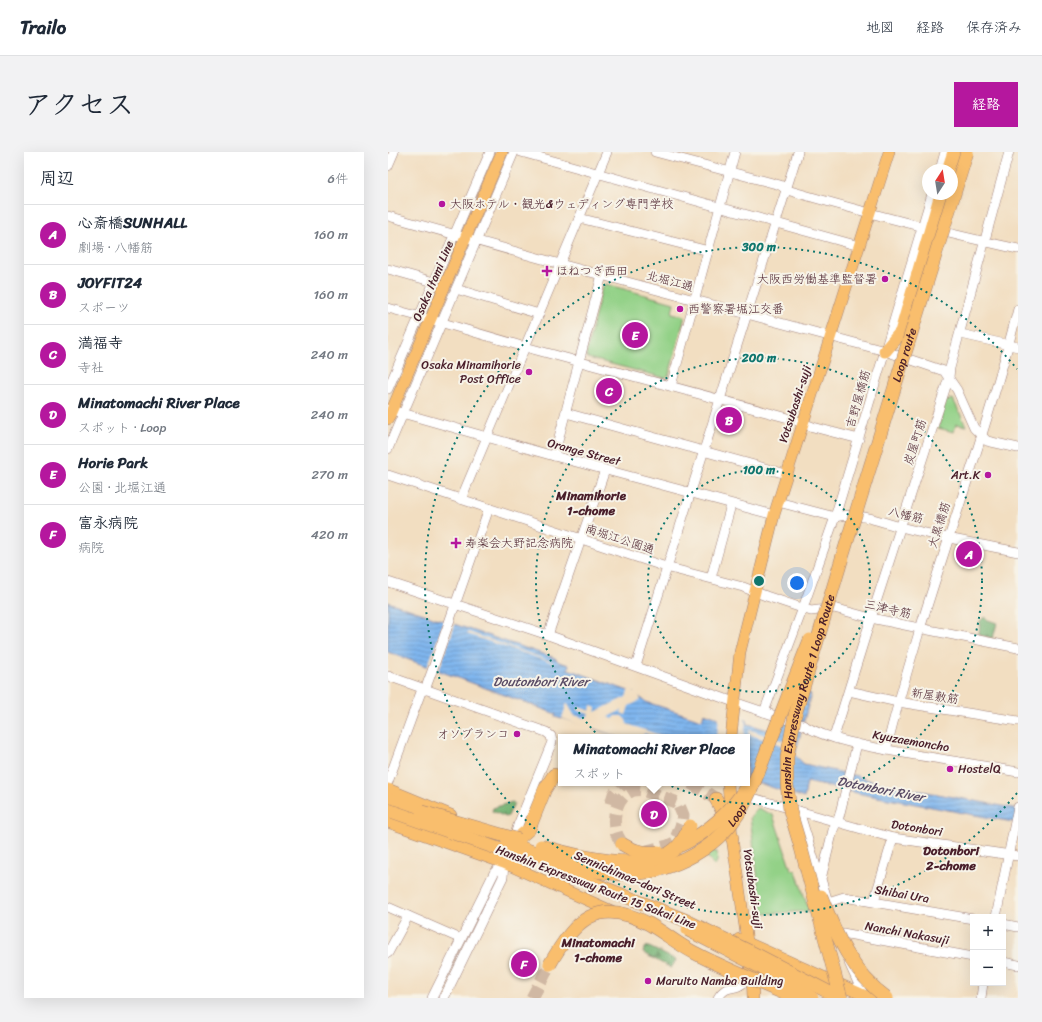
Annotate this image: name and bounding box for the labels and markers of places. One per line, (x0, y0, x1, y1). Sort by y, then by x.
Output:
place label: 大阪ホテル・観光&ウェディング専門学校 (450, 193, 673, 215)
marker: 大阪ホテル・観光&ウェディング専門学校 (437, 199, 447, 209)
place label: ほねつぎ西田 (556, 260, 628, 282)
marker: ほねつぎ西田 (541, 265, 553, 277)
place label: 大阪西労働基準監督署 (757, 268, 877, 290)
marker: 大阪西労働基準監督署 (880, 274, 890, 284)
place label: 西警察署堀江交番 (688, 298, 784, 320)
marker: 西警察署堀江交番 (675, 304, 685, 314)
pin: E (622, 320, 648, 350)
place label: Osaka Minamihorie Post Office (421, 354, 521, 390)
marker: Osaka Minamihorie Post Office (524, 367, 534, 377)
pin: C (596, 376, 622, 406)
pin: B (716, 405, 742, 435)
place label: Art.K (950, 464, 981, 486)
marker: Art.K (983, 470, 993, 480)
place label: 寿楽会大野記念病院 (465, 532, 573, 554)
marker: 寿楽会大野記念病院 (450, 537, 462, 549)
pin: A (956, 539, 982, 569)
centre of rings (752, 574, 766, 588)
place label: オソブランコ (437, 723, 509, 745)
marker: オソブランコ (512, 729, 522, 739)
place label: HostelQ (958, 758, 1001, 780)
marker: HostelQ (945, 764, 955, 774)
pin: D (641, 799, 667, 829)
pin: F (511, 949, 537, 979)
place label: Maruito Namba Building (656, 970, 783, 992)
marker: Maruito Namba Building (643, 976, 653, 986)

